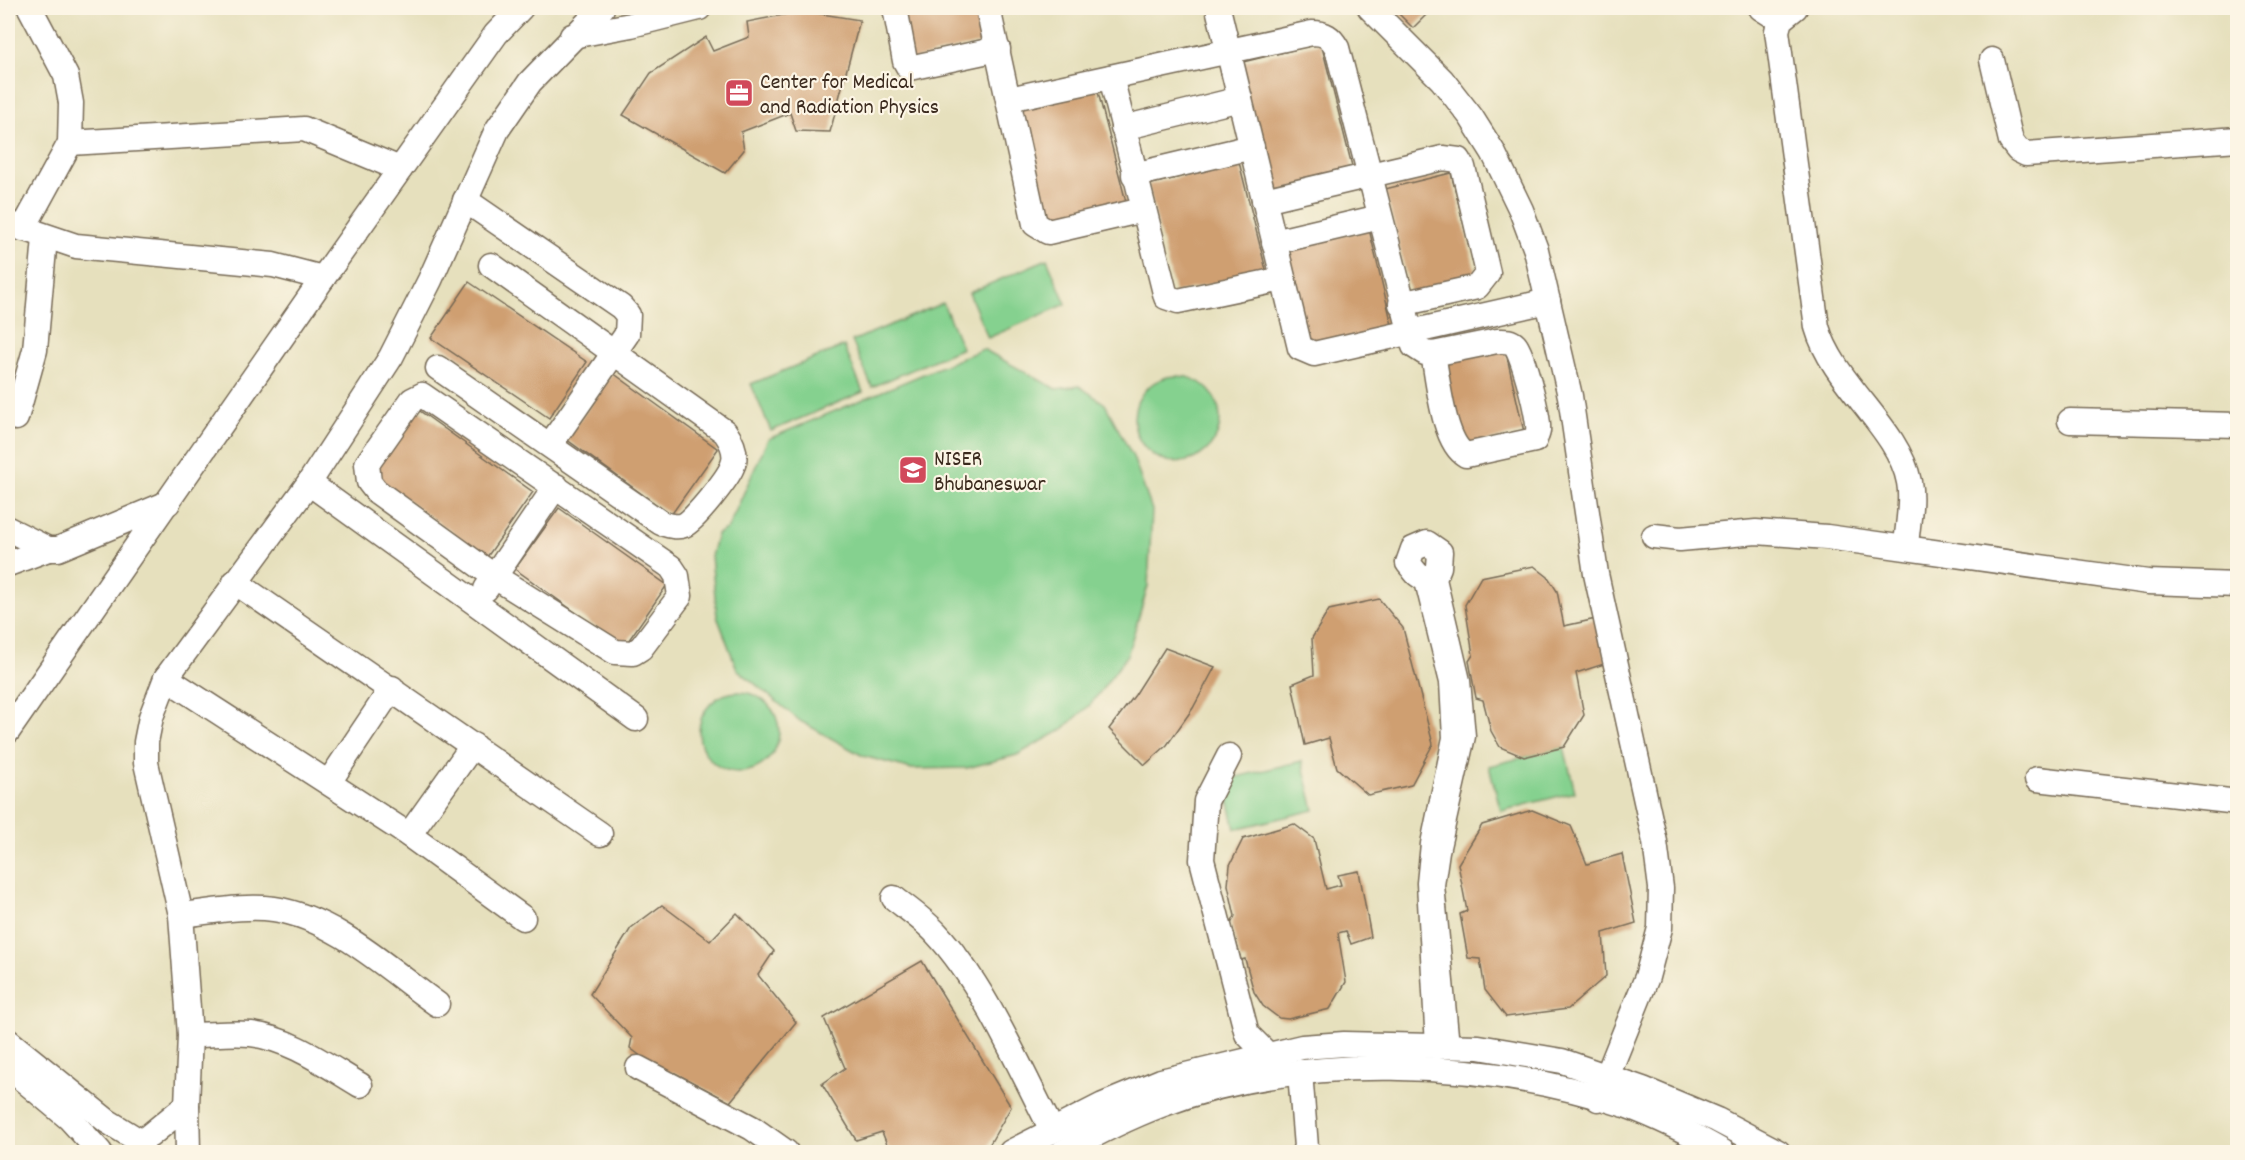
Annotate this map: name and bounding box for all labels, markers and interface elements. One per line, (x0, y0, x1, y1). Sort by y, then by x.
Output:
place label: Center for Medical and Radiation Physics (760, 68, 939, 124)
office icon: Center for Medical and Radiation Physics (723, 77, 755, 109)
place label: NISER Bhubaneswar (934, 445, 1046, 501)
school or university icon: NISER Bhubaneswar (897, 454, 929, 486)

